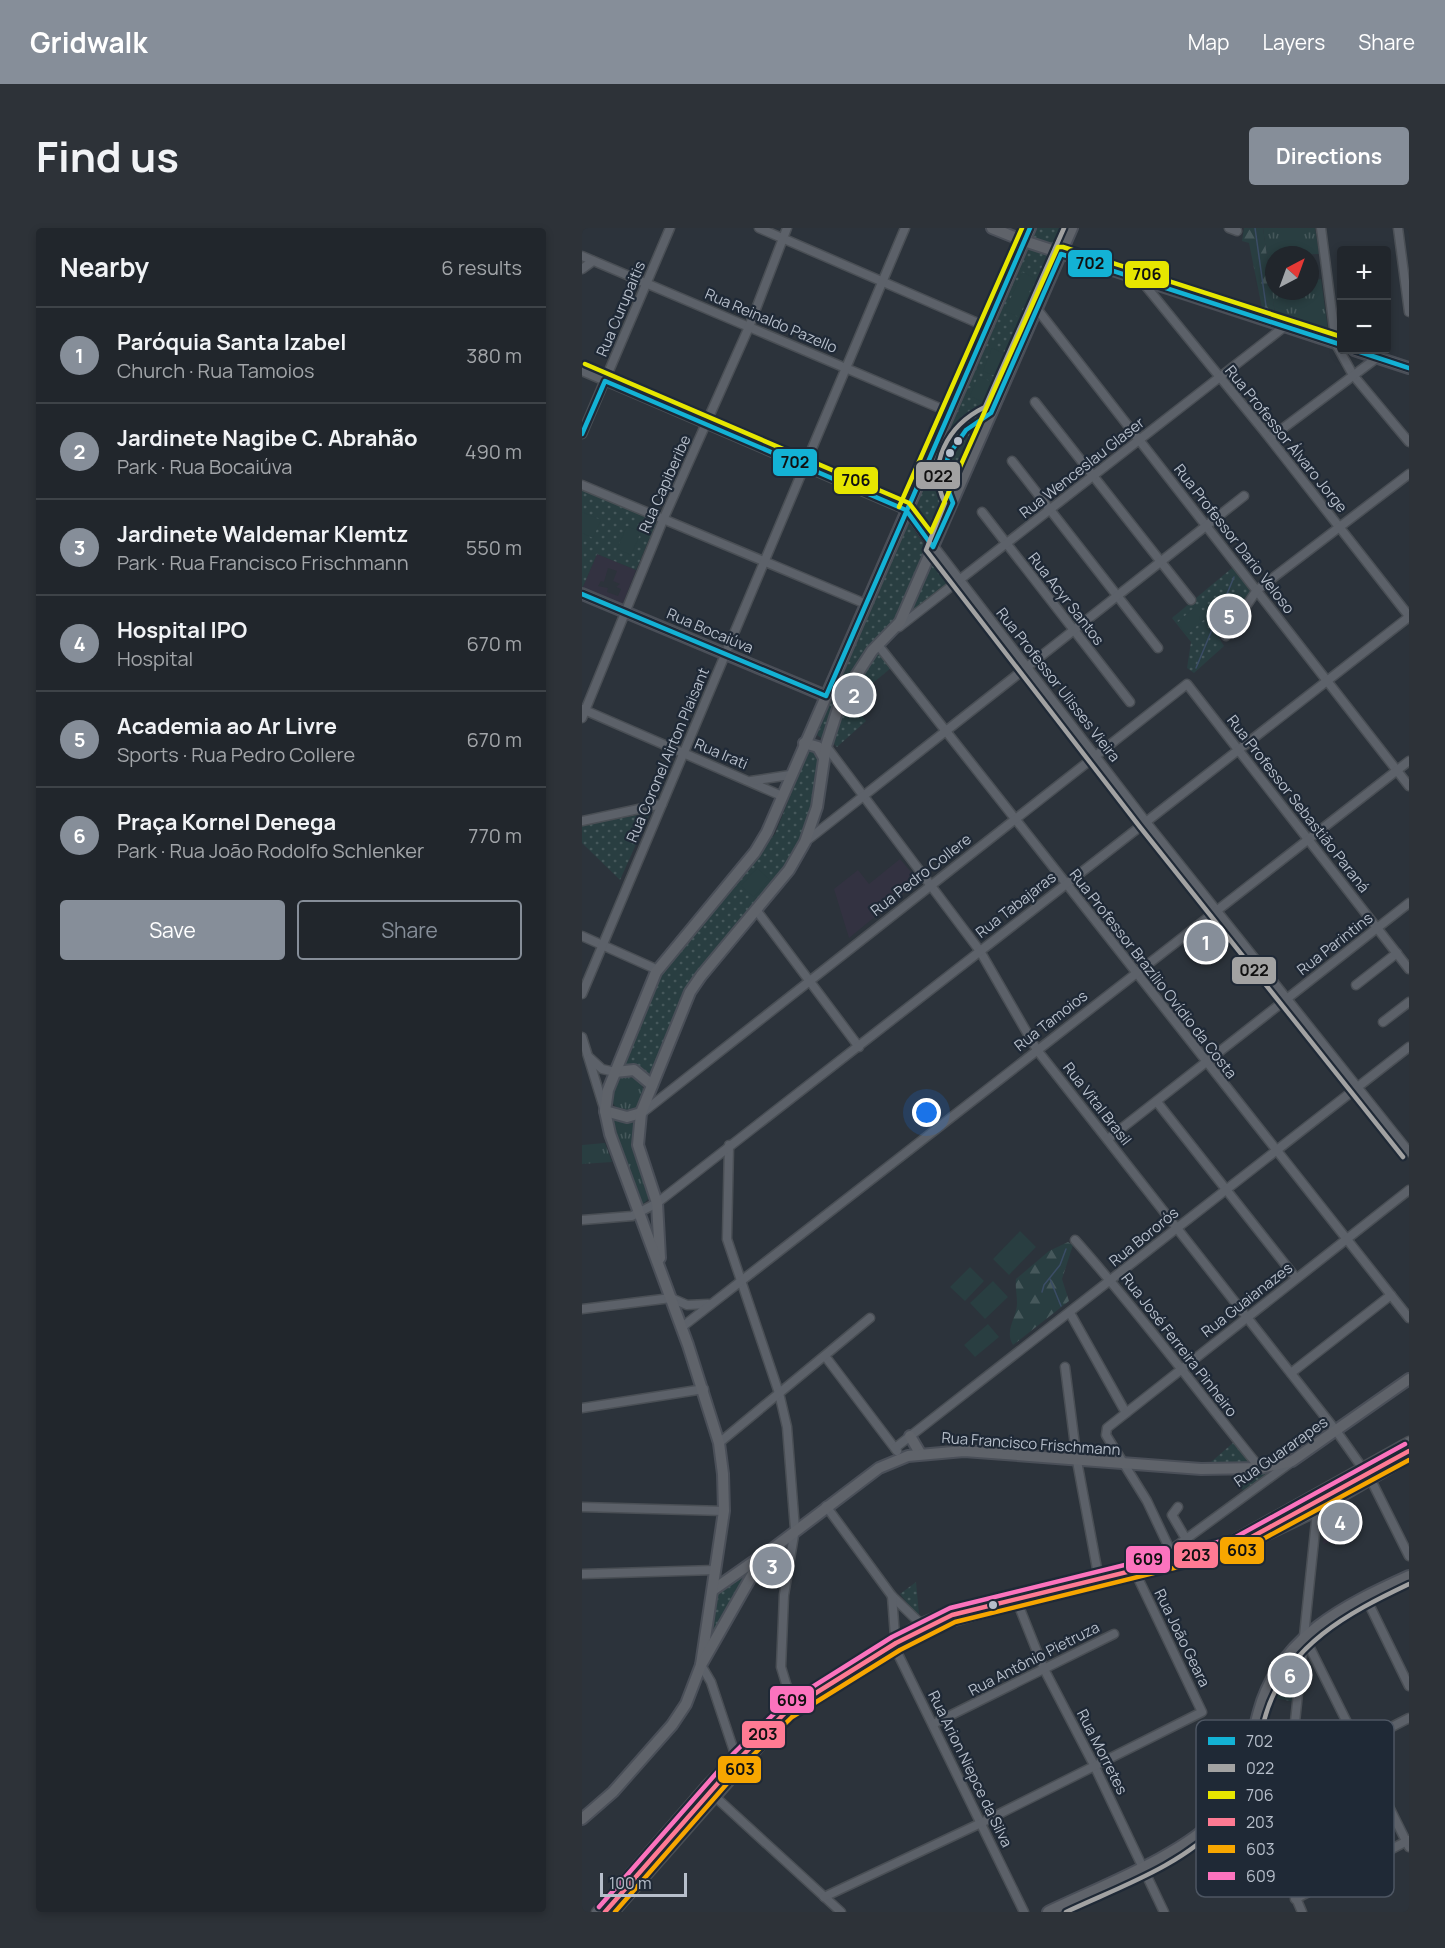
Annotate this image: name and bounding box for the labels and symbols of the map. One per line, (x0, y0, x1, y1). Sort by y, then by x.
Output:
north arrow (1265, 246, 1319, 300)
line badge: 702 (1067, 249, 1113, 278)
text: 702 (1076, 252, 1104, 274)
street label: Rua Curupaitis (591, 258, 650, 360)
line badge: 706 (1124, 260, 1170, 289)
text: 706 (1132, 263, 1162, 285)
street label: Rua Reinaldo Pazello (702, 283, 841, 358)
street label: Rua Professor Álvaro Jorge (1220, 361, 1353, 517)
street label: Rua Wenceslau Glaser (1015, 412, 1149, 523)
street label: Rua Capiberibe (634, 431, 696, 536)
unlabelled marker (952, 435, 964, 447)
unlabelled marker (944, 447, 956, 459)
line badge: 702 (772, 448, 818, 477)
text: 702 (781, 451, 809, 473)
street label: Rua Professor Dario Veloso (1169, 459, 1300, 618)
line badge: 022 (915, 461, 961, 490)
text: 022 (923, 465, 953, 487)
line badge: 706 (833, 466, 879, 495)
text: 706 (841, 469, 871, 491)
street label: Rua Acyr Santos (1024, 548, 1109, 650)
pin: 5 (1210, 594, 1248, 638)
street label: Rua Bocaiúva (664, 603, 757, 658)
street label: Rua Professor Ulisses Vieira (991, 603, 1125, 766)
street label: Rua Coronel Airton Plaisant (621, 664, 714, 845)
pin: 2 (834, 672, 874, 718)
street label: Rua Professor Sebastião Paraná (1222, 710, 1374, 897)
street label: Rua Irati (691, 733, 751, 774)
street label: Rua Pedro Collere (866, 828, 976, 921)
street label: Rua Professor Brazílio Ovídio da Costa (1065, 864, 1242, 1083)
street label: Rua Tabajaras (971, 867, 1060, 943)
street label: Rua Parintins (1292, 907, 1377, 980)
pin: 1 (1186, 920, 1226, 964)
line badge: 022 (1231, 956, 1277, 985)
text: 022 (1239, 959, 1269, 981)
street label: Rua Tamoios (1010, 985, 1092, 1056)
street label: Rua Vital Brasil (1058, 1058, 1137, 1150)
your location (912, 1098, 941, 1127)
street label: Rua Bororós (1105, 1202, 1183, 1271)
street label: Rua Guaianazes (1197, 1257, 1297, 1342)
street label: Rua José Ferreira Pinheiro (1117, 1268, 1242, 1421)
street label: Rua Guararapes (1230, 1411, 1332, 1492)
street label: Rua Francisco Frischmann (941, 1427, 1121, 1460)
pin: 4 (1320, 1500, 1359, 1544)
line badge: 603 (1219, 1536, 1265, 1565)
text: 603 (1227, 1539, 1257, 1561)
line badge: 203 (1173, 1541, 1219, 1569)
pin: 3 (752, 1544, 792, 1588)
text: 203 (1181, 1544, 1211, 1566)
line badge: 609 (1125, 1545, 1171, 1574)
text: 609 (1133, 1548, 1163, 1570)
street label: Rua João Geara (1150, 1585, 1215, 1690)
unlabelled marker (987, 1599, 999, 1611)
street label: Rua Antônio Pietruza (965, 1616, 1103, 1701)
pin: 6 (1270, 1652, 1310, 1698)
line badge: 609 (769, 1685, 815, 1714)
street label: Rua Arion Niepce da Silva (923, 1687, 1018, 1851)
text: 609 (777, 1689, 807, 1711)
street label: Rua Morretes (1072, 1706, 1133, 1798)
line badge: 203 (741, 1720, 786, 1749)
legend (1196, 1720, 1394, 1897)
text: 203 (748, 1723, 778, 1745)
text: 702 (1246, 1730, 1273, 1752)
line badge: 603 (717, 1755, 762, 1784)
text: 022 (1246, 1757, 1274, 1779)
text: 603 (725, 1758, 755, 1780)
text: 706 (1246, 1784, 1274, 1806)
text: 203 (1246, 1811, 1274, 1833)
text: 603 (1246, 1838, 1275, 1860)
text: 609 (1246, 1865, 1276, 1887)
scale bar (600, 1870, 687, 1898)

